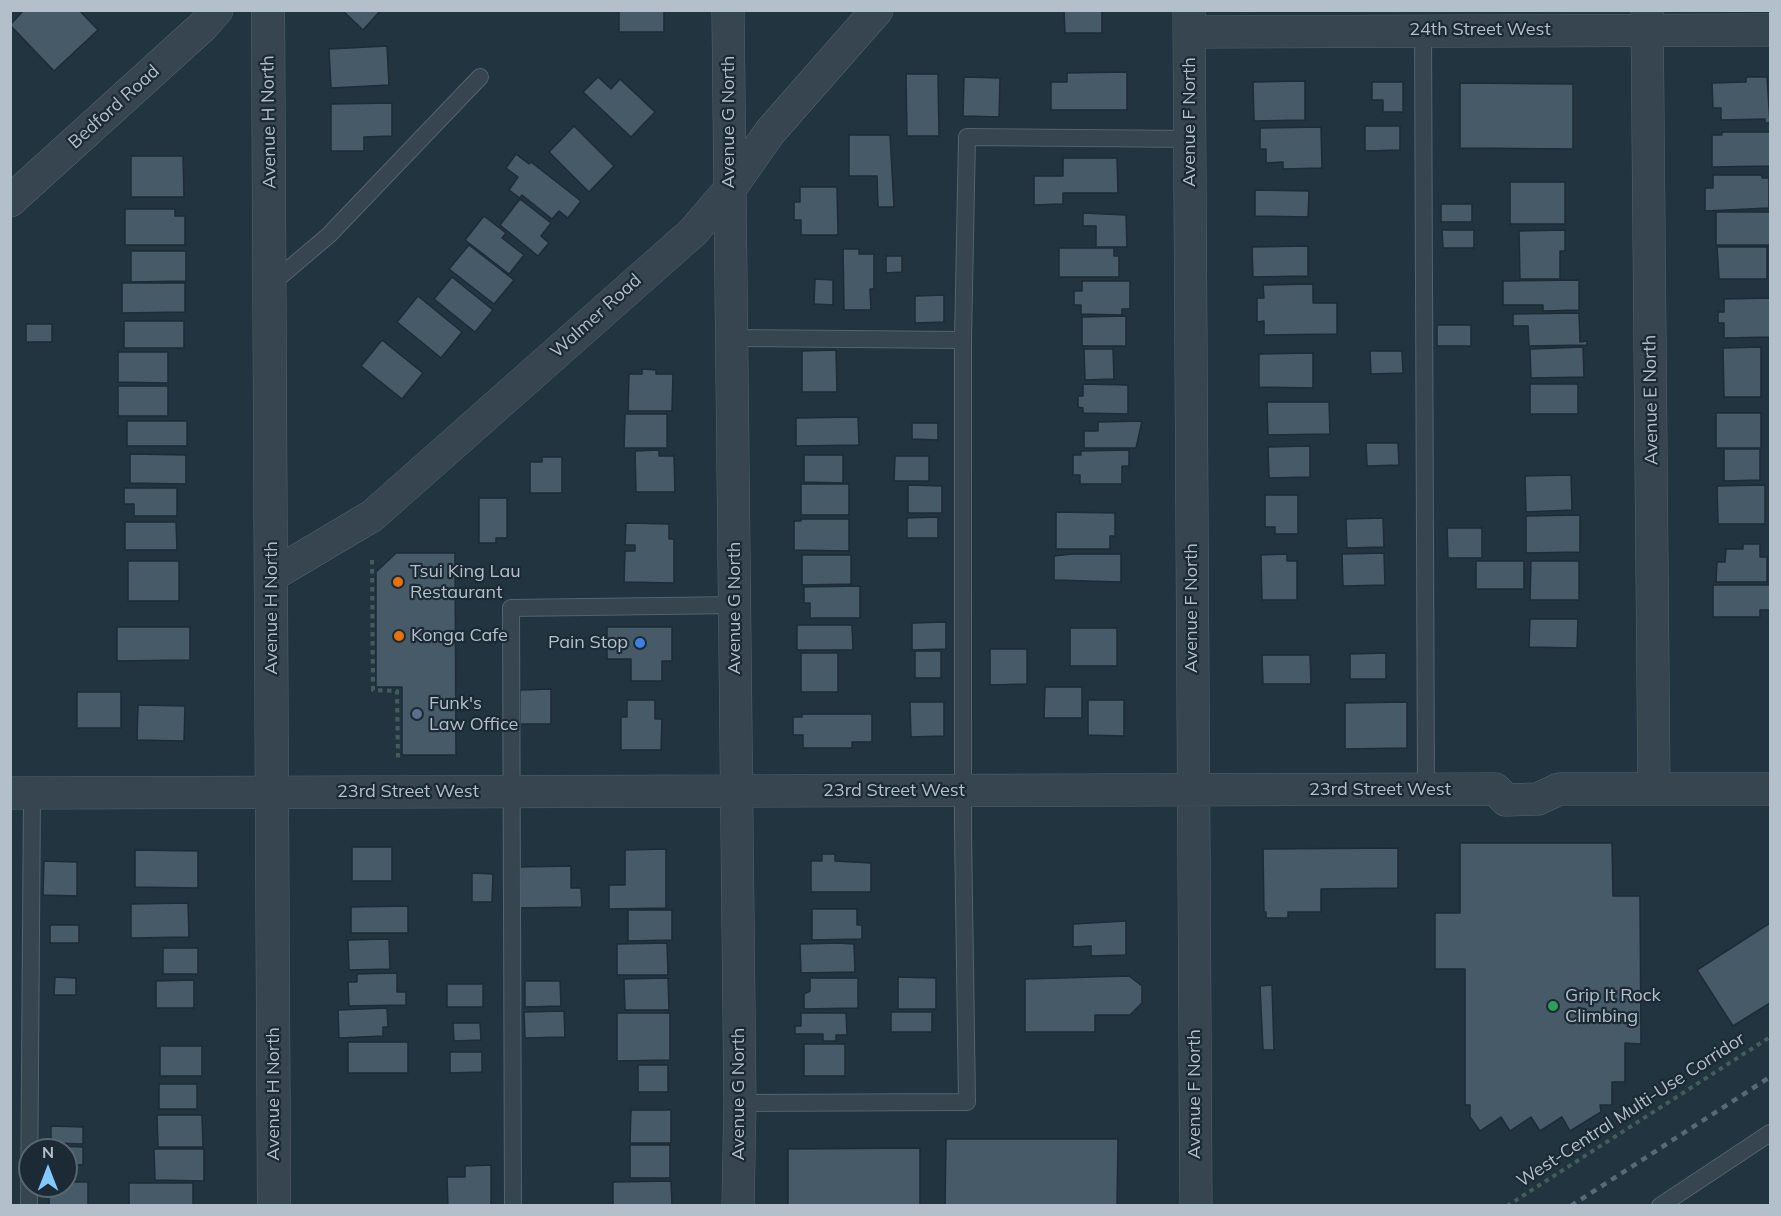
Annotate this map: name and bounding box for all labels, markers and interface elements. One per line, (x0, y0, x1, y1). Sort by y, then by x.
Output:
street label: 24th Street West (1409, 19, 1551, 41)
street label: Avenue H North (257, 55, 281, 189)
street label: Avenue G North (718, 56, 740, 188)
street label: Avenue F North (1179, 57, 1201, 187)
street label: Bedford Road (64, 61, 164, 153)
street label: Walmer Road (546, 269, 646, 363)
street label: Avenue E North (1639, 335, 1663, 465)
street label: Avenue H North (261, 541, 283, 675)
street label: Avenue G North (724, 542, 746, 674)
street label: Avenue F North (1181, 543, 1203, 673)
place label: Tsui King Lau Restaurant (410, 561, 521, 604)
marker: Tsui King Lau Restaurant (391, 575, 405, 589)
place label: Konga Cafe (411, 625, 508, 647)
marker: Konga Cafe (392, 629, 406, 643)
place label: Pain Stop (548, 632, 628, 654)
marker: Pain Stop (633, 636, 647, 650)
place label: Funk's Law Office (429, 693, 518, 736)
marker: Funk's Law Office (410, 707, 424, 721)
street label: 23rd Street West (1309, 779, 1451, 801)
street label: 23rd Street West (823, 780, 965, 802)
street label: 23rd Street West (337, 781, 479, 803)
place label: Grip It Rock Climbing (1565, 985, 1661, 1028)
marker: Grip It Rock Climbing (1546, 999, 1560, 1013)
street label: Avenue H North (263, 1027, 285, 1161)
street label: Avenue G North (728, 1028, 750, 1160)
street label: West-Central Multi-Use Corridor (1513, 1028, 1749, 1192)
street label: Avenue F North (1184, 1029, 1206, 1159)
north arrow (18, 1138, 78, 1198)
text: N (42, 1142, 54, 1162)

